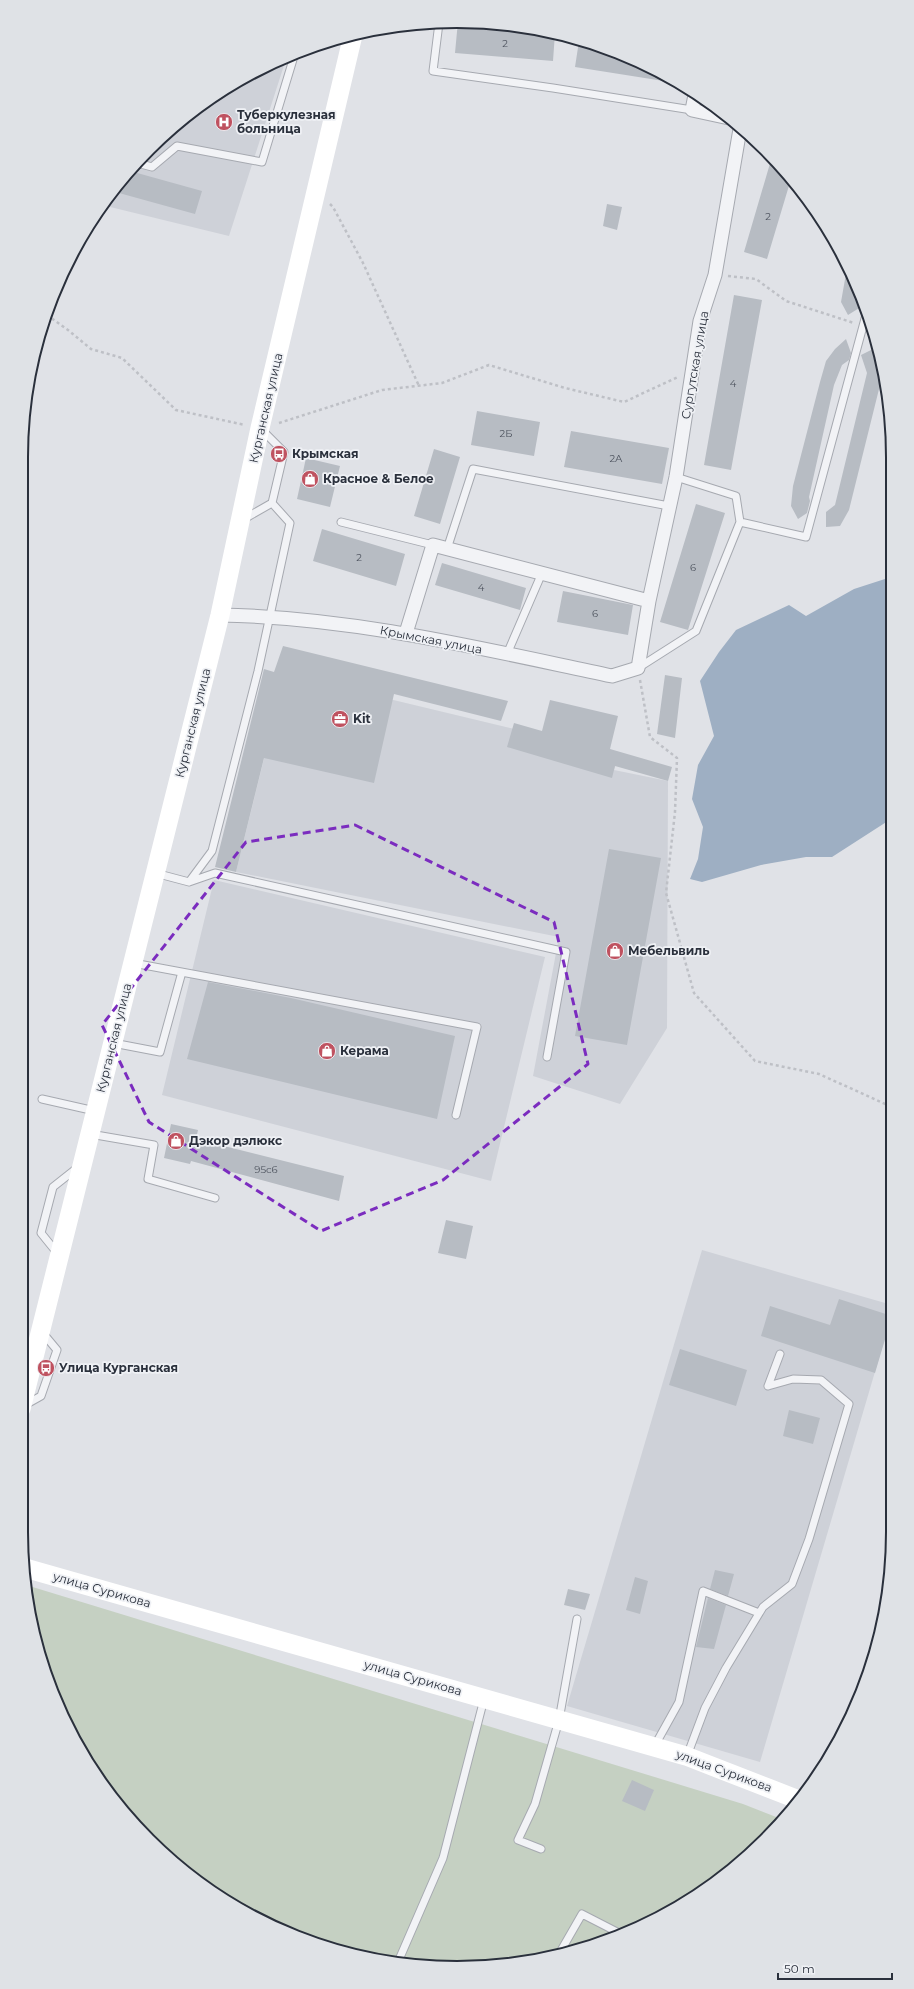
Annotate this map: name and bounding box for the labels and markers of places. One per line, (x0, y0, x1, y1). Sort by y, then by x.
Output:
place label: Туберкулезная больница (237, 107, 336, 136)
hospital icon: Туберкулезная больница (214, 112, 234, 132)
bus stop icon: Крымская (269, 444, 289, 464)
place label: Крымская (292, 446, 359, 461)
shop icon: Красное & Белое (300, 469, 320, 489)
place label: Красное & Белое (323, 471, 434, 486)
office icon: Kit (330, 709, 350, 729)
place label: Kit (353, 711, 371, 726)
shop icon: Мебельвиль (605, 941, 625, 961)
place label: Мебельвиль (628, 943, 710, 958)
shop icon: Керама (317, 1041, 337, 1061)
place label: Керама (340, 1043, 389, 1058)
shop icon: Дэкор дэлюкс (166, 1131, 186, 1151)
place label: Дэкор дэлюкс (189, 1133, 282, 1148)
bus stop icon: Улица Курганская (36, 1358, 56, 1378)
place label: Улица Курганская (59, 1360, 178, 1375)

